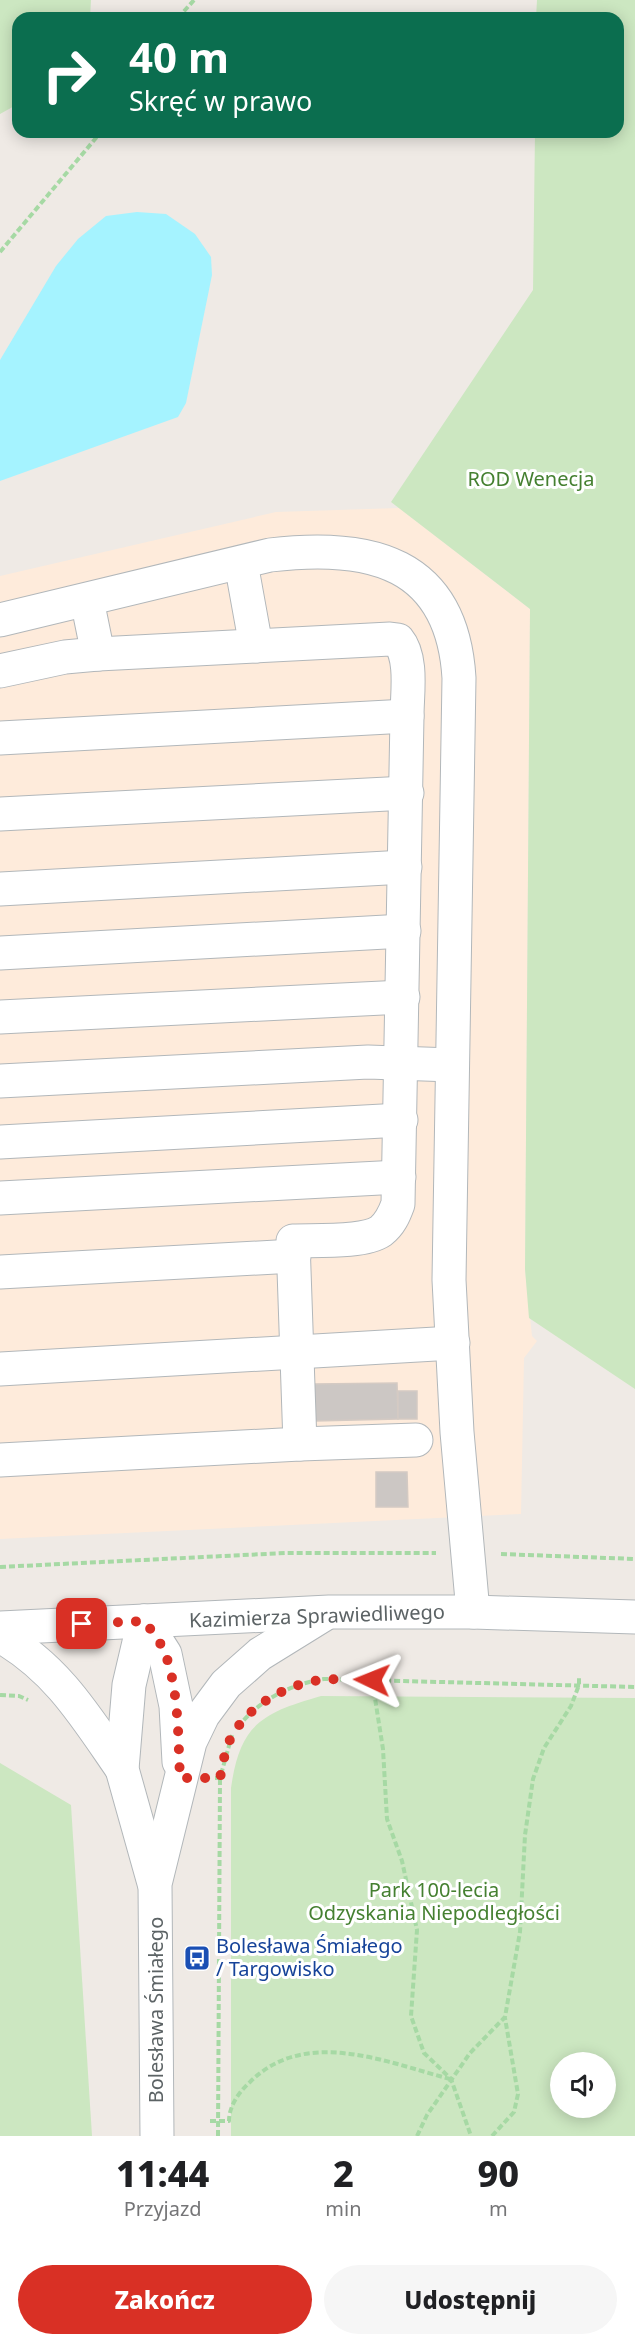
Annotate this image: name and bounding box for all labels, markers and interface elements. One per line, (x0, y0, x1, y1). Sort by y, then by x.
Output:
text: 40 m (129, 28, 229, 85)
icon: right (30, 36, 108, 114)
text: Skręć w prawo (129, 82, 312, 119)
park label: ROD Wenecja (468, 465, 594, 492)
pin (56, 1598, 107, 1649)
street label: Kazimierza Sprawiedliwego (189, 1598, 445, 1633)
icon: arrive (65, 1607, 98, 1640)
position arrow (340, 1648, 404, 1712)
park label: Park 100-lecia Odzyskania Niepodległości (308, 1876, 560, 1926)
street label: Bolesława Śmiałego (142, 1917, 169, 2103)
place label: Bolesława Śmiałego / Targowisko (216, 1932, 403, 1982)
bus stop icon: Bolesława Śmiałego / Targowisko (182, 1943, 212, 1973)
map controls (550, 2052, 616, 2118)
button: sound (550, 2052, 616, 2118)
text: 11:44 (116, 2149, 209, 2198)
text: 2 (333, 2149, 354, 2198)
text: 90 (477, 2149, 519, 2198)
text: Przyjazd (124, 2195, 202, 2222)
text: min (325, 2195, 362, 2222)
text: m (489, 2195, 508, 2222)
button: Zakończ (18, 2265, 312, 2334)
button: Udostępnij (324, 2265, 617, 2334)

